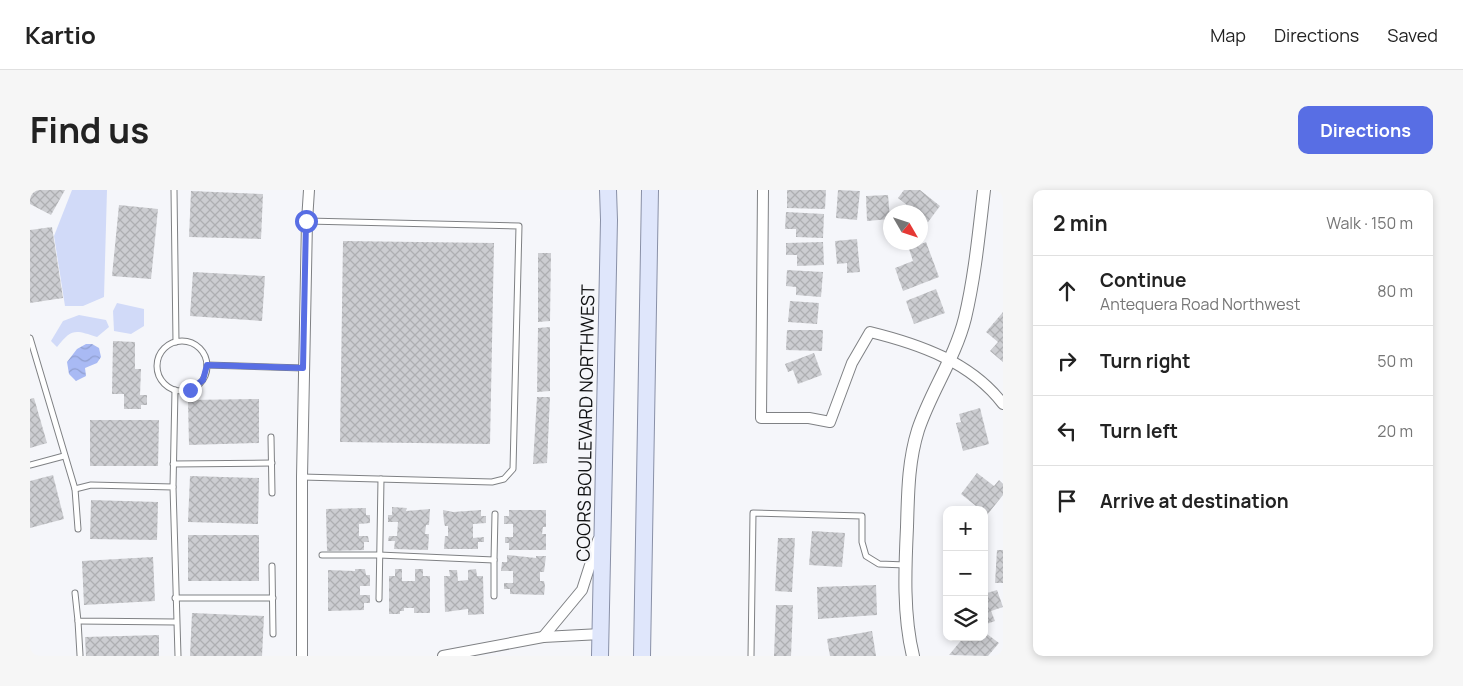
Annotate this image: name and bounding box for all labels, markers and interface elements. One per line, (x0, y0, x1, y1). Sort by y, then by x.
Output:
text: Kartio (25, 18, 96, 51)
text: Map (1210, 23, 1246, 47)
text: Directions (1274, 23, 1359, 47)
text: Saved (1387, 23, 1438, 47)
text: Find us (30, 106, 149, 154)
button: Directions (1298, 106, 1433, 154)
north arrow (883, 205, 928, 250)
text: 2 min (1053, 209, 1108, 237)
route start (295, 210, 318, 233)
text: Walk · 150 m (1326, 212, 1413, 234)
text: Continue (1100, 267, 1186, 293)
icon: ahead (1053, 277, 1081, 305)
text: 80 m (1377, 280, 1413, 302)
street label: COORS BOULEVARD NORTHWEST (571, 284, 599, 562)
text: Antequera Road Northwest (1100, 293, 1300, 315)
icon: right (1053, 347, 1081, 375)
text: Turn right (1100, 348, 1190, 374)
text: 50 m (1377, 350, 1413, 372)
route end (179, 379, 202, 402)
icon: left (1053, 417, 1081, 445)
text: Turn left (1100, 418, 1178, 444)
text: 20 m (1377, 420, 1413, 442)
icon: arrive (1053, 487, 1081, 515)
text: Arrive at destination (1100, 488, 1289, 514)
map controls (943, 506, 988, 641)
button: + (943, 506, 988, 551)
button: − (943, 551, 988, 596)
button: layers (943, 596, 988, 641)

